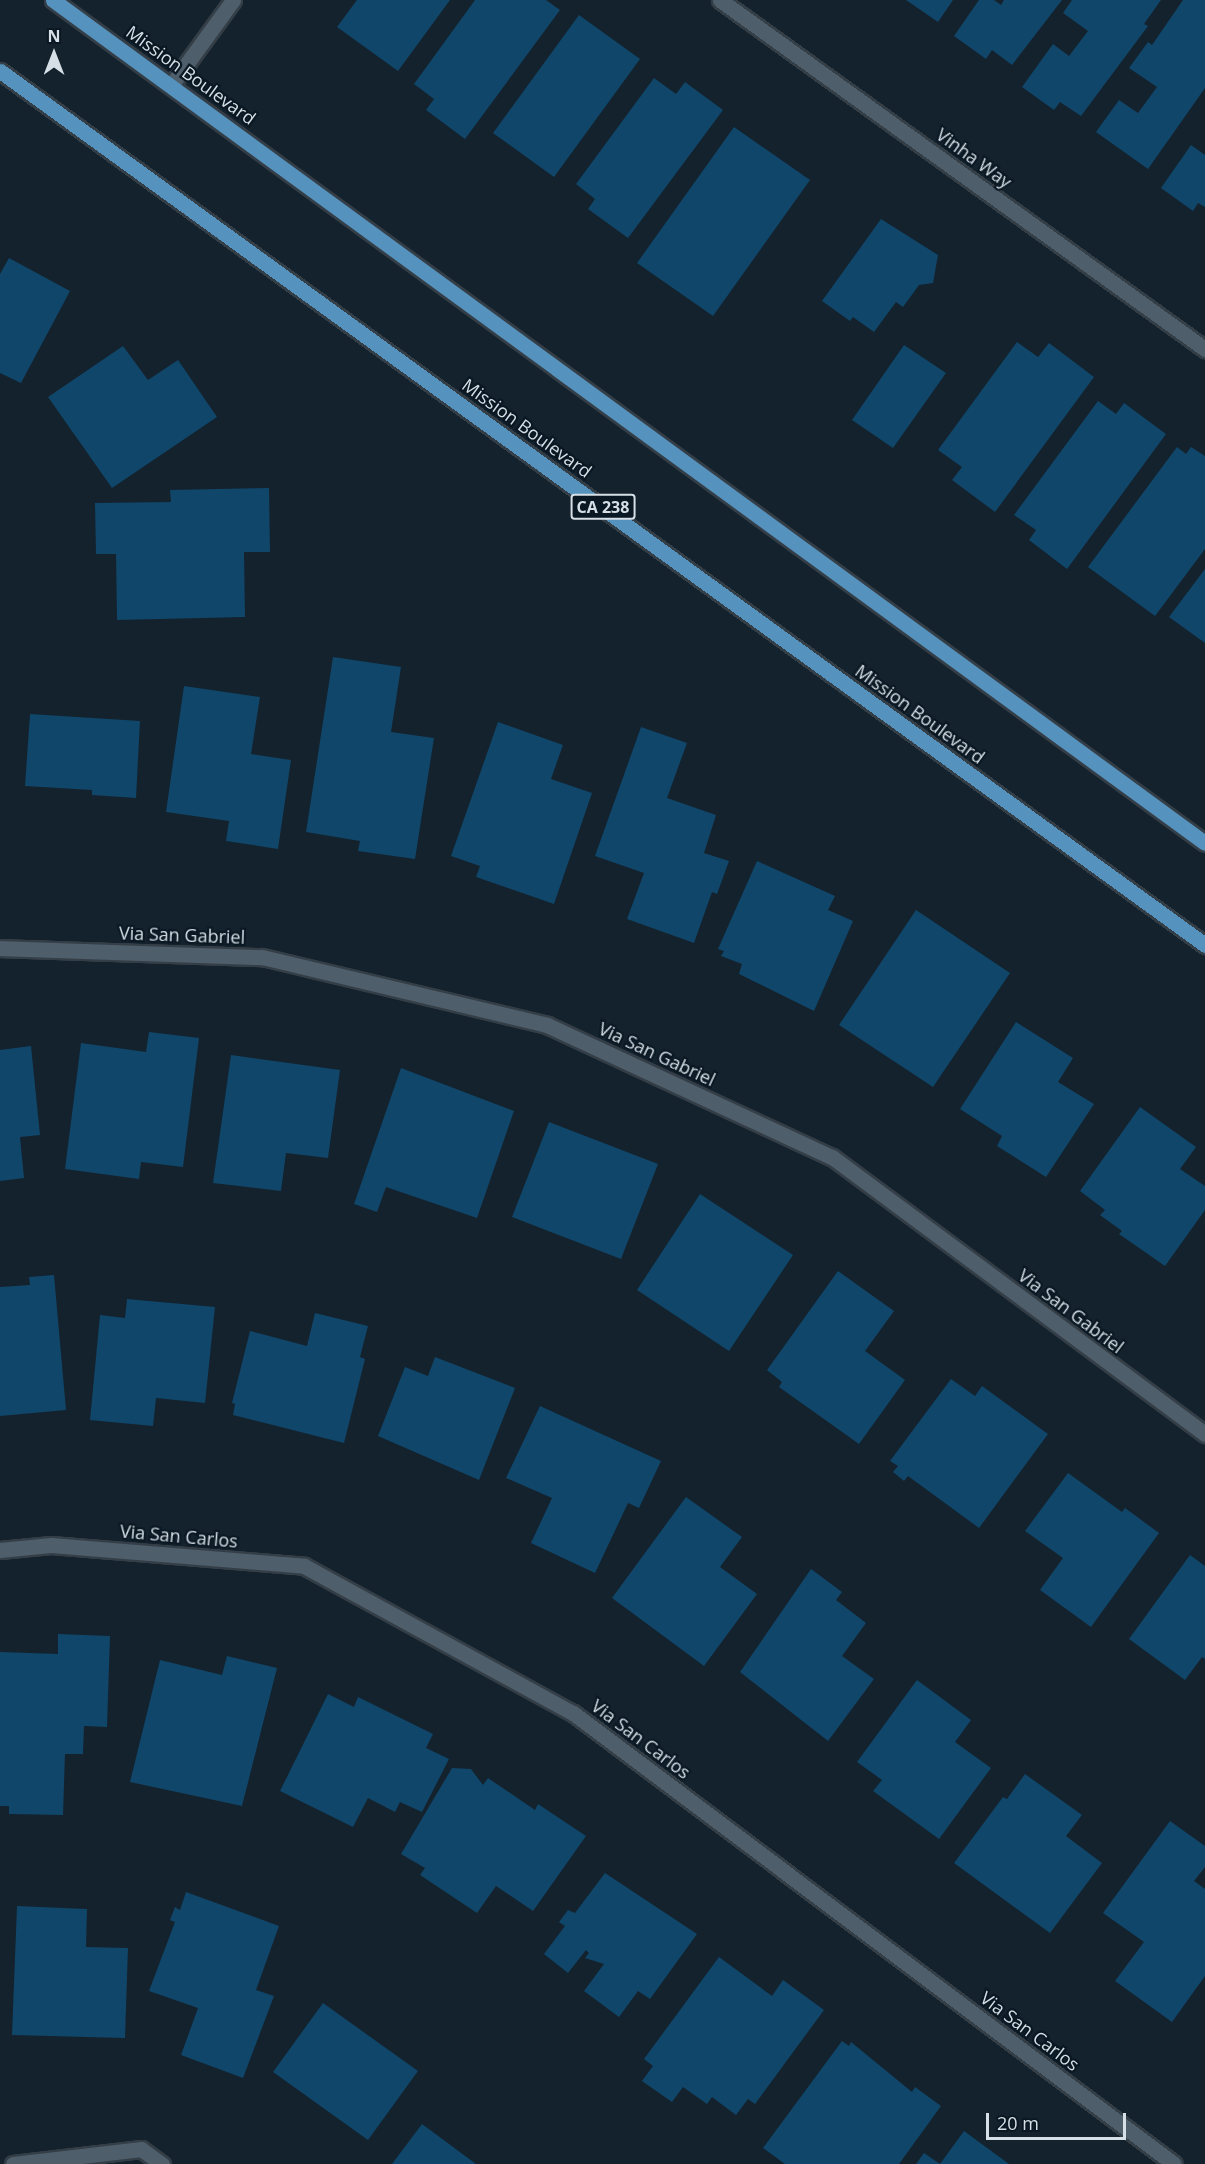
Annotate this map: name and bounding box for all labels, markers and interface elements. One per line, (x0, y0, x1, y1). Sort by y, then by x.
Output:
street label: Mission Boulevard (122, 21, 260, 129)
north arrow (24, 24, 84, 84)
text: N (47, 25, 61, 47)
street label: Vinha Way (932, 123, 1016, 193)
street label: Mission Boulevard (458, 374, 596, 482)
road number: CA 238 (570, 494, 636, 520)
street label: Mission Boulevard (851, 660, 989, 768)
street label: Via San Gabriel (119, 922, 245, 948)
street label: Via San Gabriel (595, 1018, 719, 1090)
street label: Via San Gabriel (1014, 1264, 1128, 1358)
street label: Via San Carlos (119, 1520, 239, 1552)
street label: Via San Carlos (587, 1695, 695, 1783)
street label: Via San Carlos (976, 1987, 1084, 2075)
scale bar (989, 2101, 1128, 2139)
text: 20 m (997, 2111, 1039, 2135)

